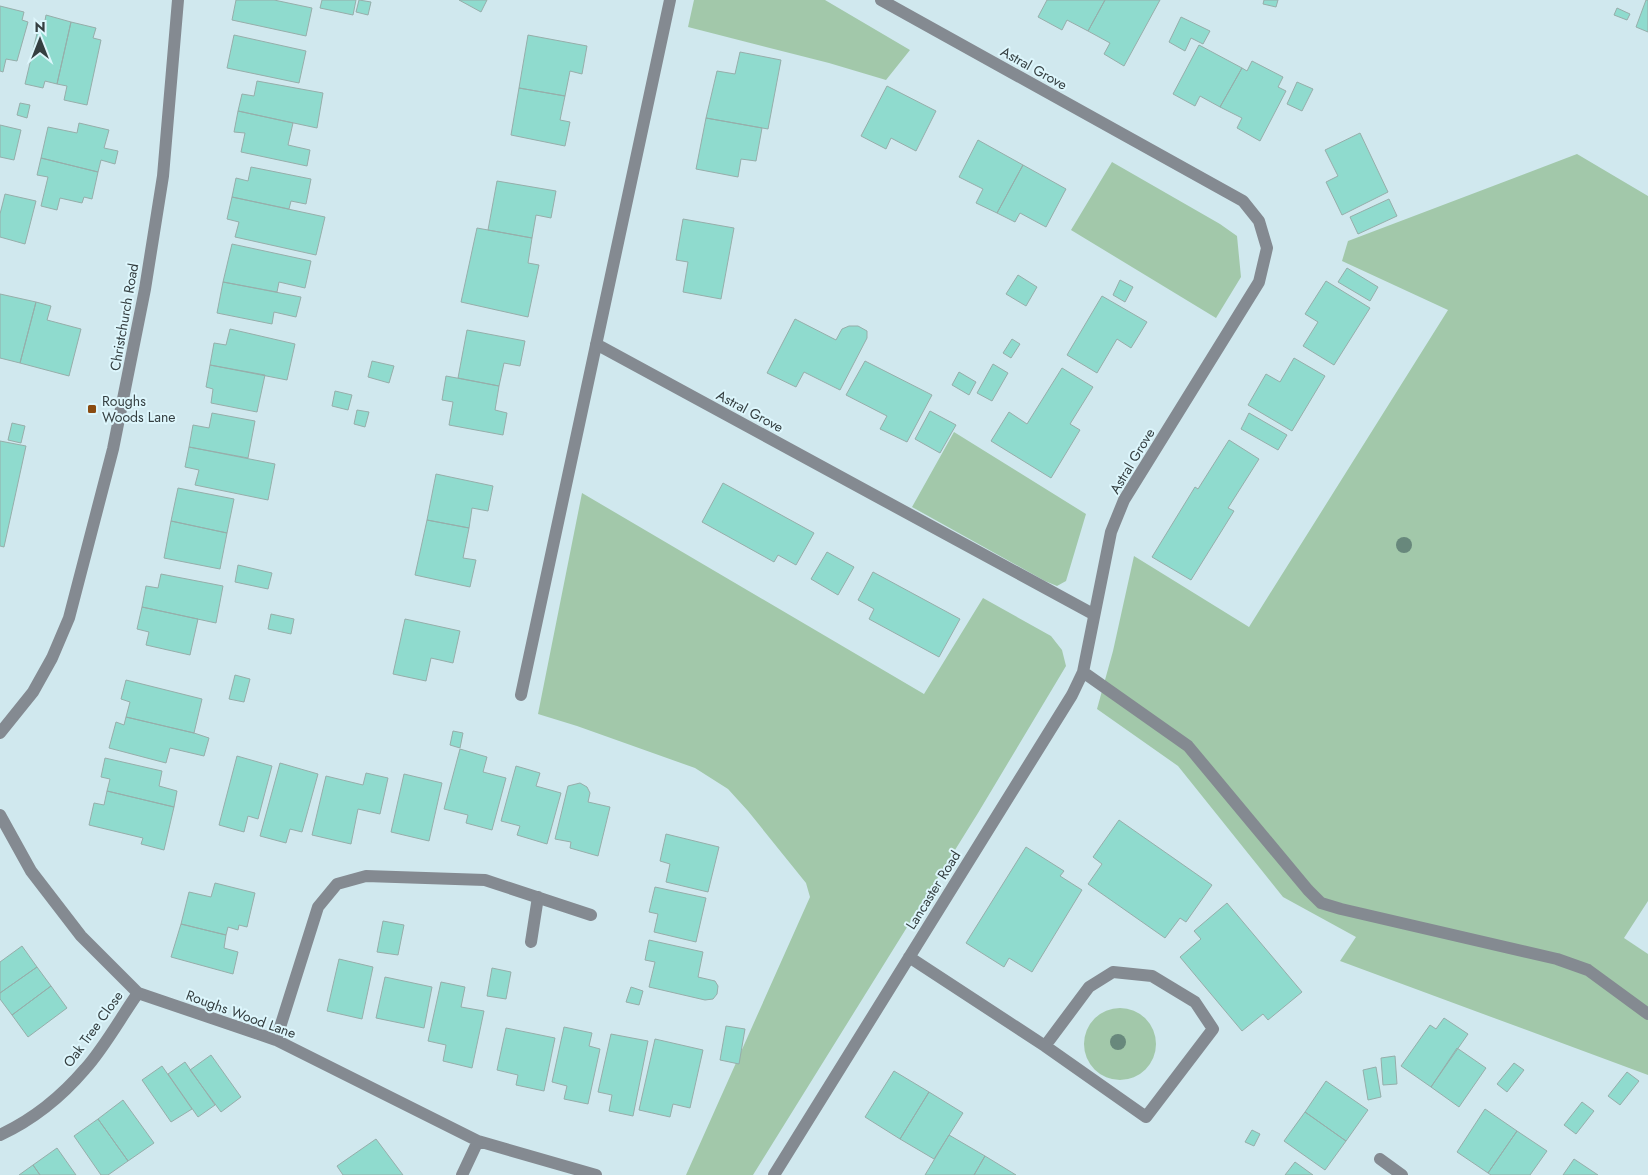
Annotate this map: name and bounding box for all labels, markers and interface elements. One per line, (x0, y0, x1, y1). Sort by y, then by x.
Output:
north arrow (15, 15, 65, 65)
text: N (34, 17, 46, 37)
street label: Astral Grove (997, 42, 1071, 94)
street label: Christchurch Road (105, 262, 143, 372)
street label: Astral Grove (713, 385, 787, 437)
place label: Roughs Woods Lane (102, 391, 175, 427)
marker: Roughs Woods Lane (86, 403, 98, 415)
street label: Astral Grove (1105, 424, 1159, 498)
street label: Lancaster Road (901, 847, 965, 933)
street label: Roughs Wood Lane (183, 985, 299, 1043)
street label: Oak Tree Close (58, 987, 128, 1071)

